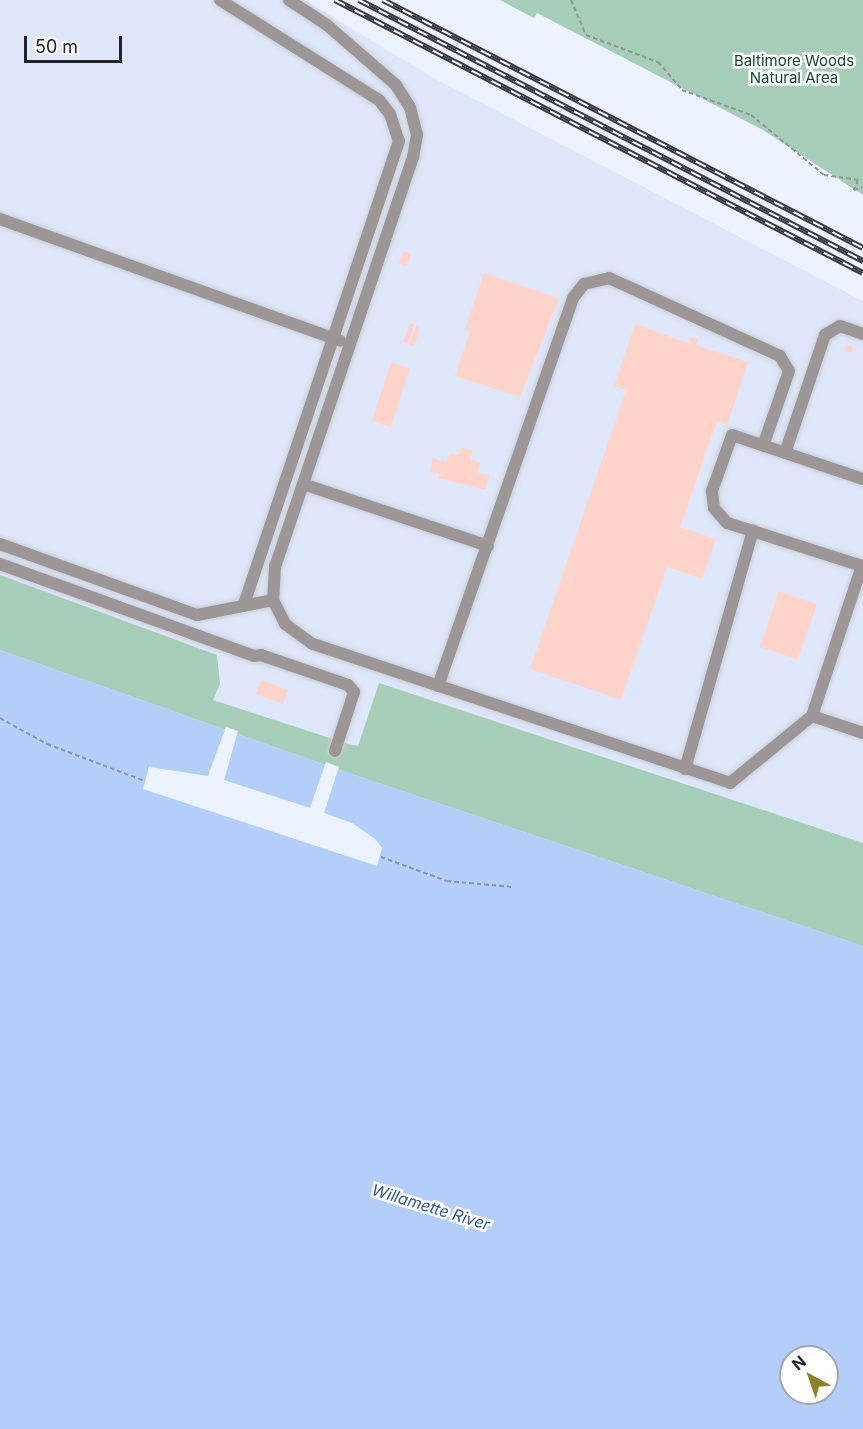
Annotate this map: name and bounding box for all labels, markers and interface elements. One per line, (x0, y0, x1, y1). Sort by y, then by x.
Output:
scale bar (27, 24, 124, 62)
text: 50 m (35, 36, 78, 57)
park label: Baltimore Woods Natural Area (734, 51, 854, 86)
water label: Willamette River (370, 1180, 492, 1234)
north arrow (779, 1345, 839, 1405)
text: N (788, 1351, 810, 1374)

